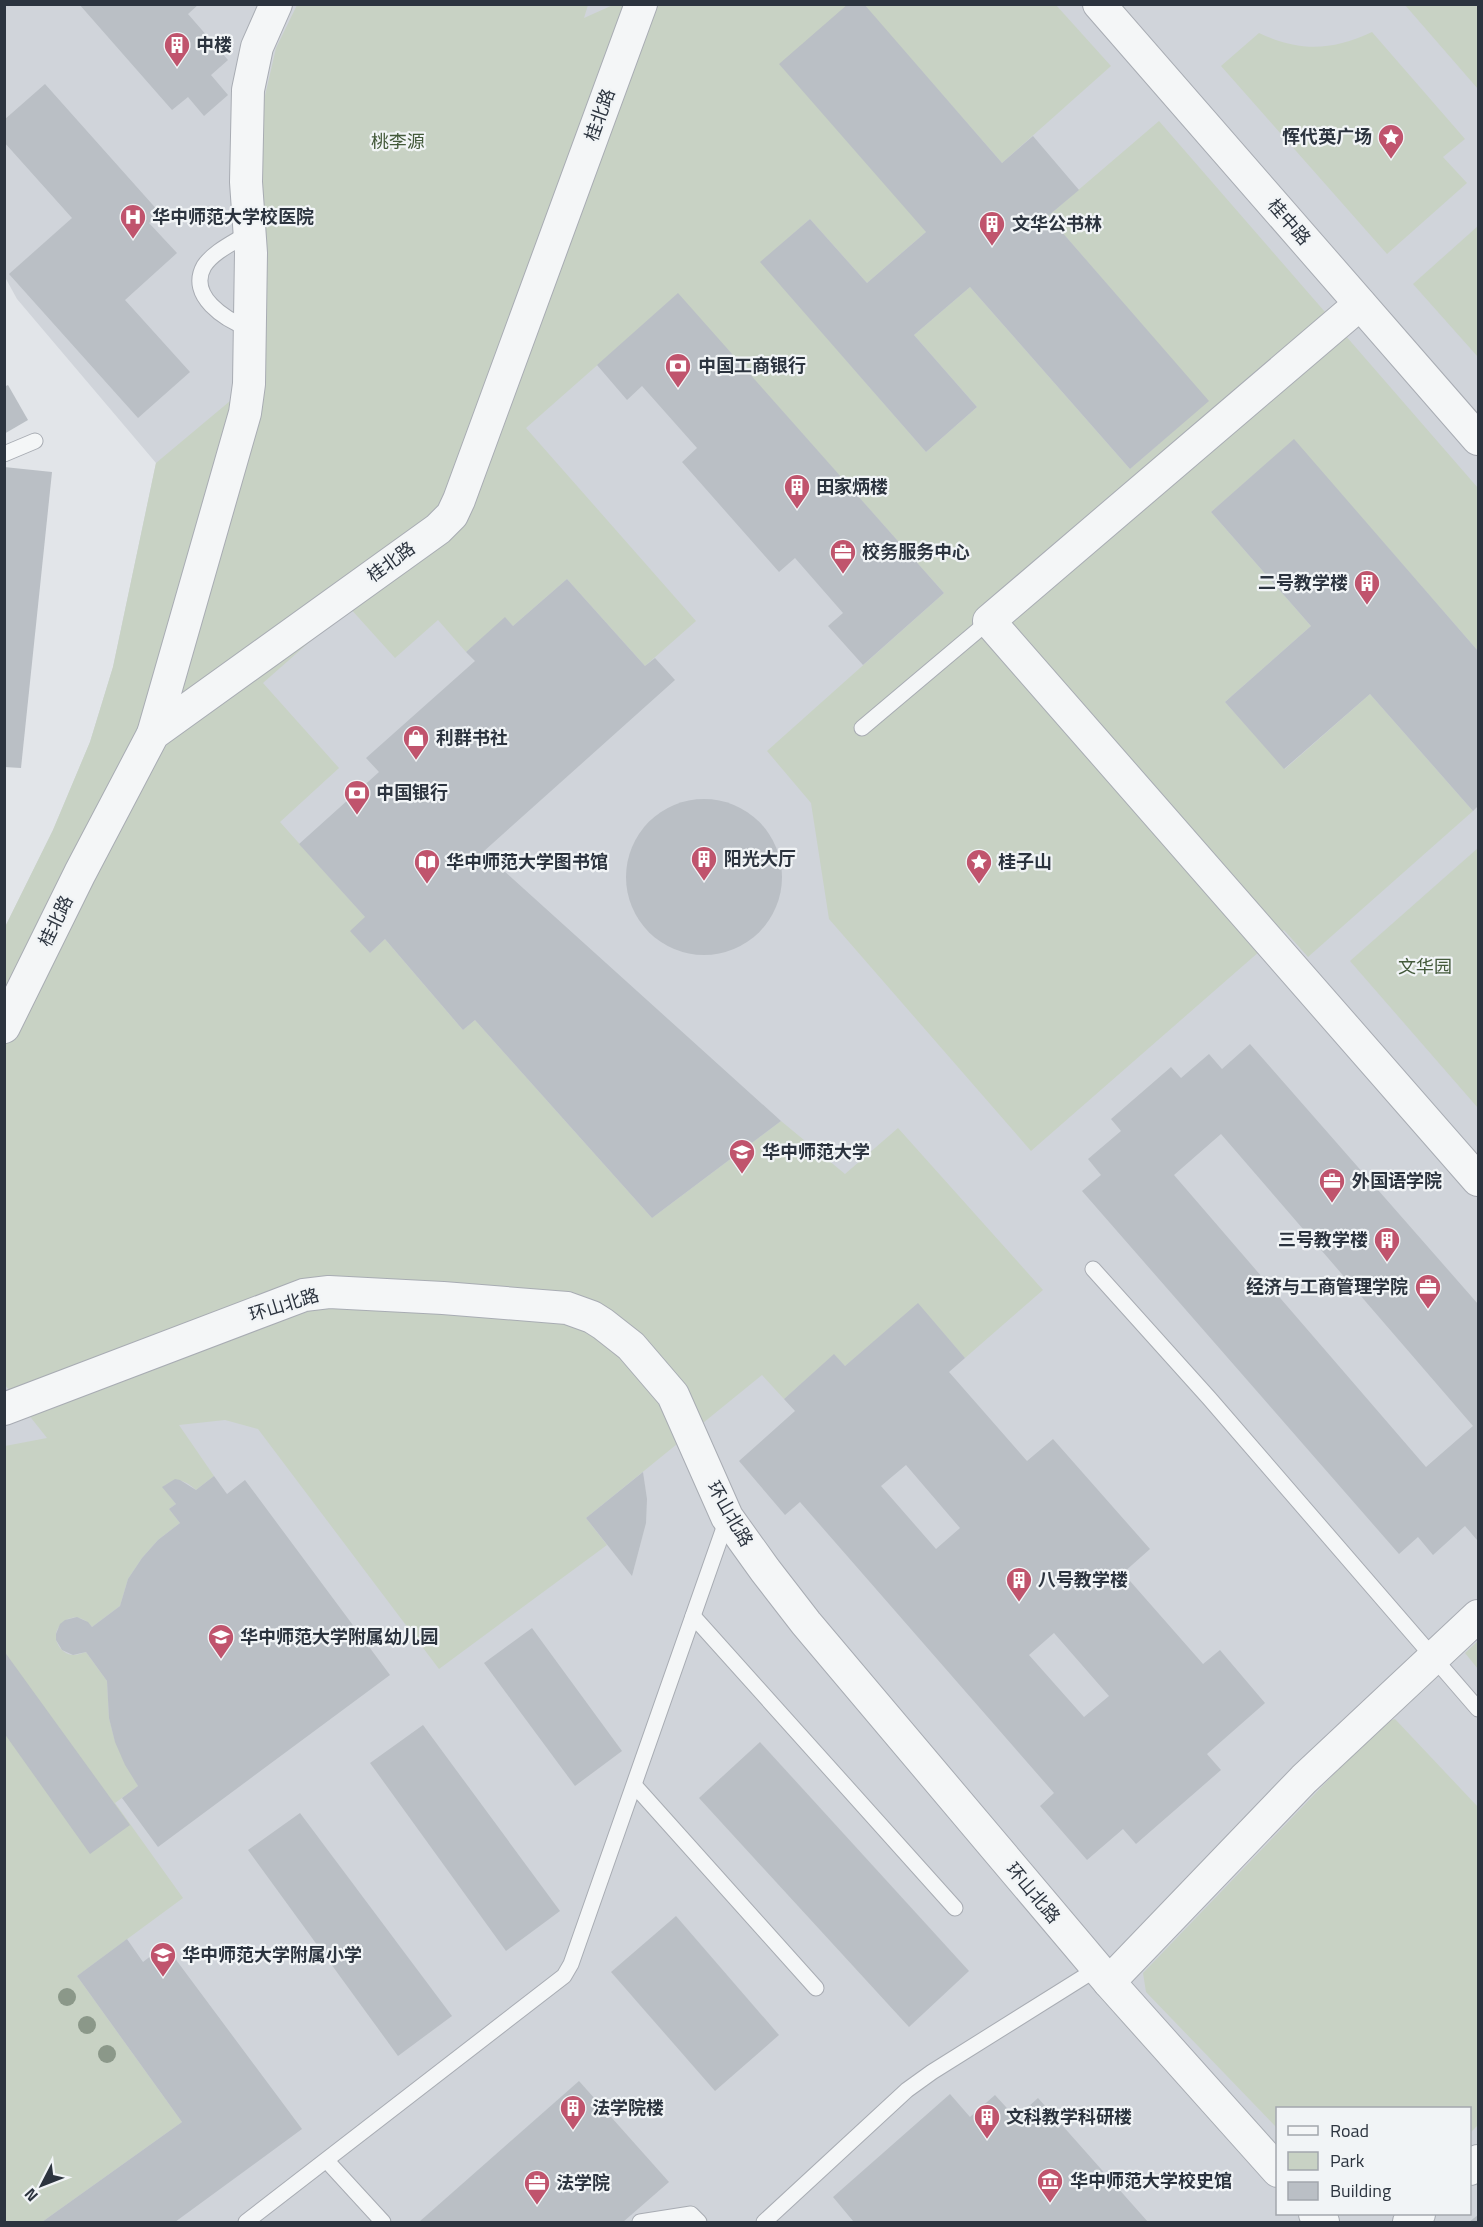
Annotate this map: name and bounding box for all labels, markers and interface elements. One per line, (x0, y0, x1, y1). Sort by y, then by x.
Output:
building icon: 中楼 (162, 30, 192, 68)
place label: 中楼 (196, 31, 232, 58)
street label: 桂北路 (578, 85, 621, 145)
place icon: 恽代英广场 (1376, 122, 1406, 160)
place label: 恽代英广场 (1282, 123, 1372, 150)
park label: 桃李源 (371, 128, 425, 155)
street label: 桂中路 (1261, 192, 1317, 251)
hospital icon: 华中师范大学校医院 (118, 202, 148, 240)
place label: 华中师范大学校医院 (152, 203, 314, 230)
building icon: 文华公书林 (977, 209, 1007, 247)
place label: 文华公书林 (1012, 210, 1102, 237)
bank icon: 中国工商银行 (663, 351, 693, 389)
place label: 中国工商银行 (698, 352, 806, 379)
building icon: 田家炳楼 (782, 472, 812, 510)
place label: 田家炳楼 (816, 473, 888, 500)
street label: 桂北路 (361, 535, 420, 588)
office icon: 校务服务中心 (828, 537, 858, 575)
place label: 校务服务中心 (862, 538, 970, 565)
building icon: 二号教学楼 (1352, 568, 1382, 606)
place label: 二号教学楼 (1258, 569, 1348, 596)
shop icon: 利群书社 (401, 723, 431, 761)
place label: 利群书社 (436, 724, 508, 751)
bank icon: 中国银行 (342, 778, 372, 816)
place label: 中国银行 (376, 779, 448, 806)
building icon: 阳光大厅 (689, 844, 719, 882)
place label: 阳光大厅 (724, 845, 796, 872)
library icon: 华中师范大学图书馆 (412, 847, 442, 885)
place icon: 桂子山 (964, 847, 994, 885)
place label: 华中师范大学图书馆 (446, 848, 608, 875)
place label: 桂子山 (998, 848, 1052, 875)
street label: 桂北路 (32, 891, 80, 951)
park label: 文华园 (1398, 953, 1452, 980)
school or university icon: 华中师范大学 (727, 1137, 757, 1175)
place label: 华中师范大学 (762, 1138, 870, 1165)
office icon: 外国语学院 (1317, 1166, 1347, 1204)
place label: 外国语学院 (1352, 1167, 1442, 1194)
building icon: 三号教学楼 (1372, 1225, 1402, 1263)
place label: 三号教学楼 (1278, 1226, 1368, 1253)
office icon: 经济与工商管理学院 (1413, 1272, 1443, 1310)
place label: 经济与工商管理学院 (1246, 1273, 1408, 1300)
street label: 环山北路 (245, 1281, 322, 1328)
street label: 环山北路 (701, 1476, 760, 1552)
building icon: 八号教学楼 (1004, 1565, 1034, 1603)
place label: 八号教学楼 (1038, 1566, 1128, 1593)
school or university icon: 华中师范大学附属幼儿园 (206, 1622, 236, 1660)
place label: 华中师范大学附属幼儿园 (240, 1623, 438, 1650)
street label: 环山北路 (1000, 1856, 1067, 1929)
school or university icon: 华中师范大学附属小学 (148, 1940, 178, 1978)
place label: 华中师范大学附属小学 (182, 1941, 362, 1968)
building icon: 法学院楼 (558, 2093, 588, 2131)
place label: 法学院楼 (592, 2094, 664, 2121)
building icon: 文科教学科研楼 (972, 2102, 1002, 2140)
place label: 文科教学科研楼 (1006, 2103, 1132, 2130)
legend (1276, 2107, 1471, 2215)
text: Road (1330, 2117, 1369, 2144)
text: Park (1330, 2147, 1365, 2174)
north arrow (12, 2155, 72, 2215)
museum icon: 华中师范大学校史馆 (1035, 2166, 1065, 2204)
place label: 华中师范大学校史馆 (1070, 2167, 1232, 2194)
office icon: 法学院 (522, 2168, 552, 2206)
place label: 法学院 (556, 2169, 610, 2196)
text: Building (1330, 2177, 1391, 2204)
text: N (18, 2183, 43, 2207)

